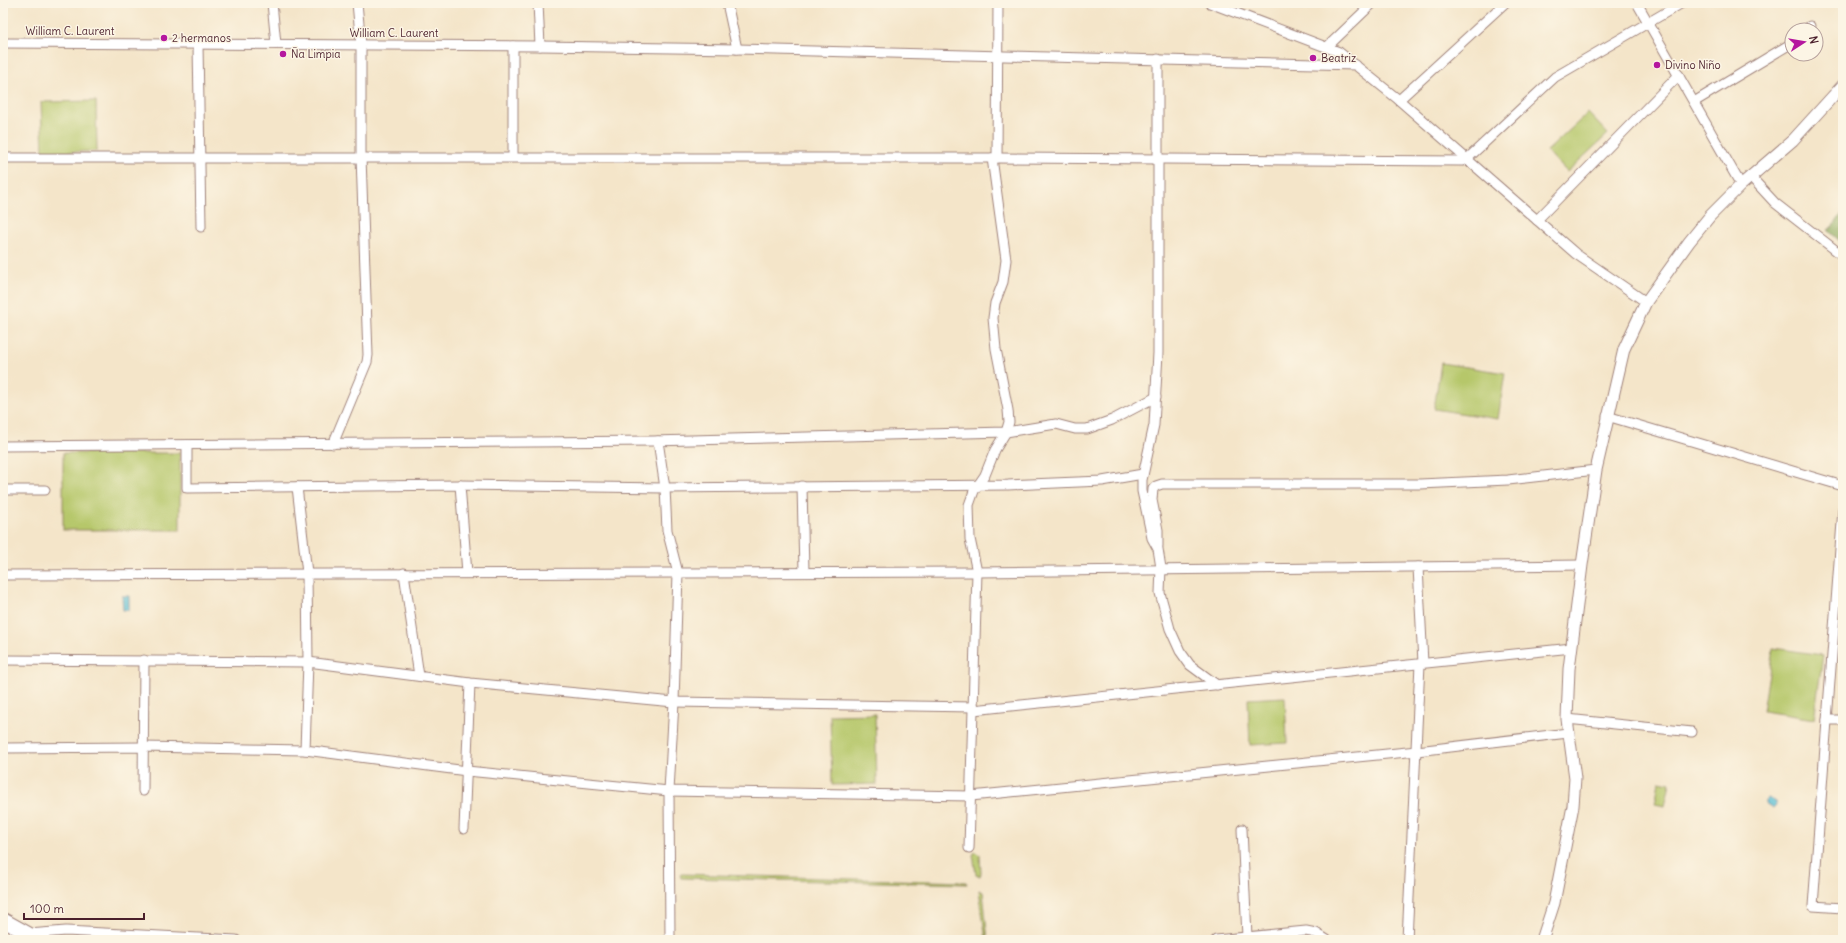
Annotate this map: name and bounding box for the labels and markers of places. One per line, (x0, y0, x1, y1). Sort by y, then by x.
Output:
place label: 2 hermanos (172, 31, 231, 45)
marker: 2 hermanos (159, 33, 169, 43)
place label: Ña Limpia (291, 47, 341, 61)
marker: Ña Limpia (278, 49, 288, 59)
place label: Beatriz (1321, 51, 1356, 65)
marker: Beatriz (1308, 53, 1318, 63)
place label: Divino Niño (1665, 58, 1721, 72)
marker: Divino Niño (1652, 60, 1662, 70)

